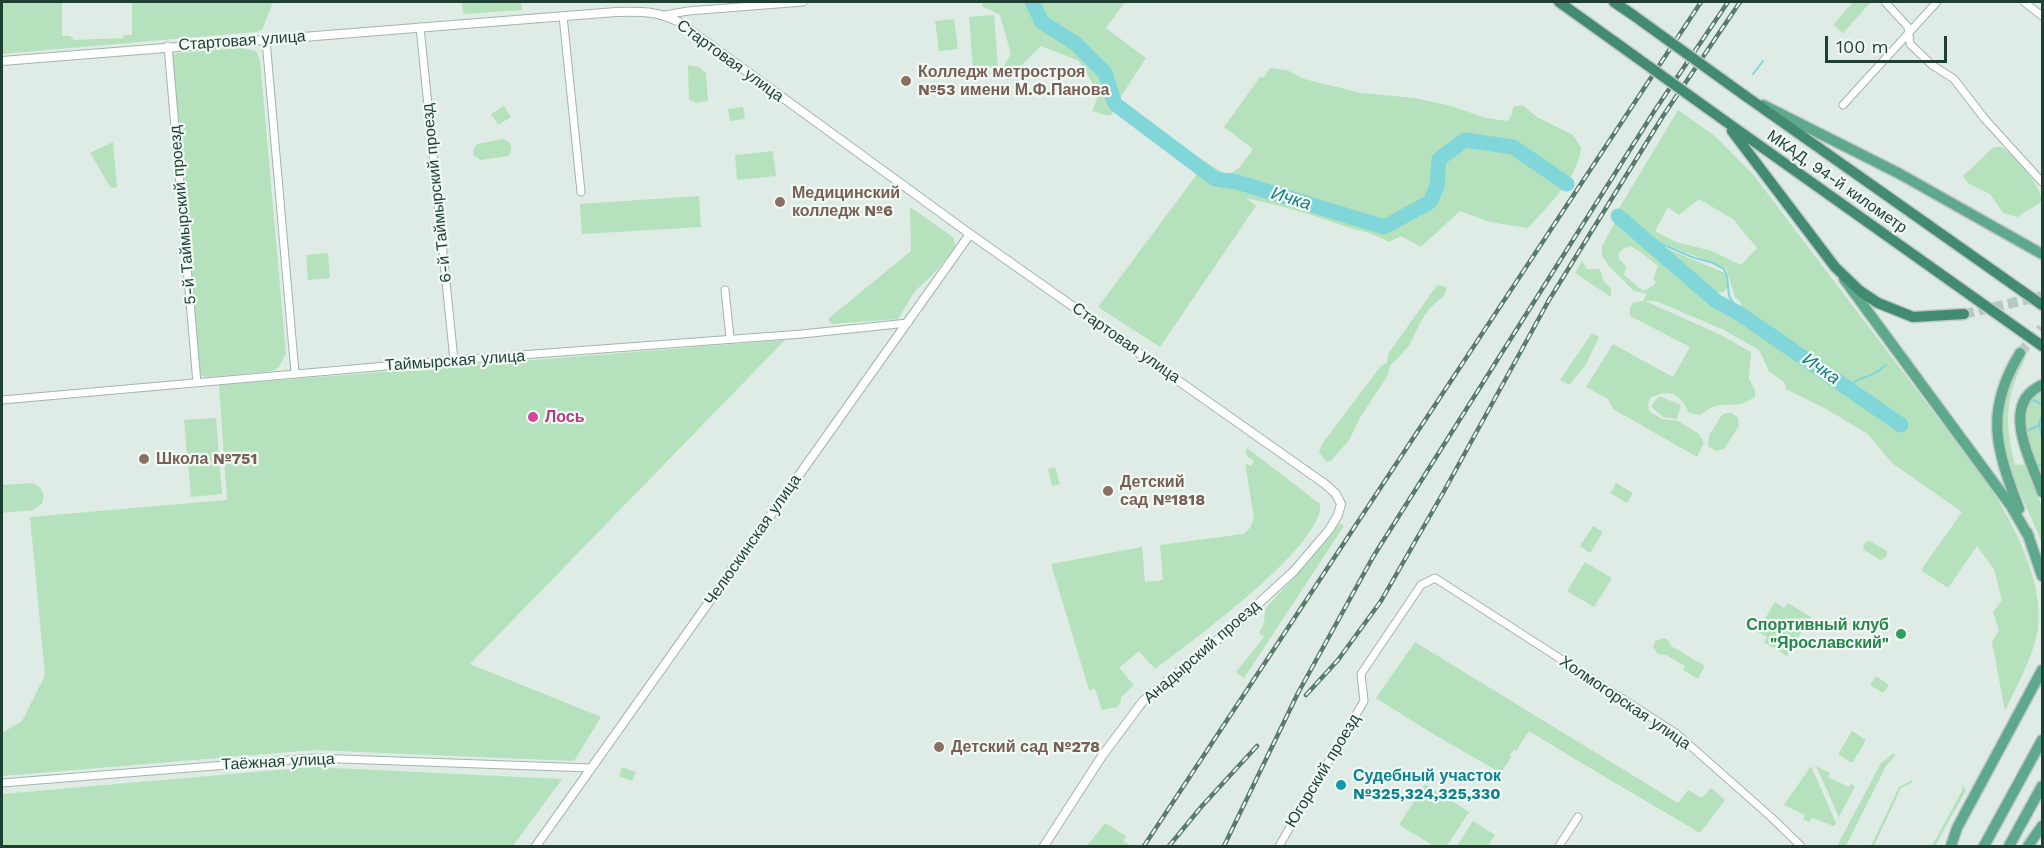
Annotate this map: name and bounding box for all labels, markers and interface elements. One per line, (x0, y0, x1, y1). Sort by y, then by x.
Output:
street label: Стартовая улица (673, 16, 787, 106)
scale bar (1828, 24, 1950, 62)
street label: Стартовая улица (178, 27, 306, 55)
text: 100 m (1836, 36, 1889, 57)
place label: Колледж метростроя №53 имени М.Ф.Панова (918, 62, 1109, 100)
marker: Колледж метростроя №53 имени М.Ф.Панова (899, 74, 913, 88)
street label: 6-й Таймырский проезд (418, 102, 456, 284)
street label: 5-й Таймырский проезд (166, 125, 200, 305)
street label: МКАД, 94-й километр (1763, 126, 1911, 238)
place label: Медицинский колледж №6 (792, 183, 900, 221)
water label: Ичка (1268, 183, 1314, 215)
marker: Медицинский колледж №6 (773, 195, 787, 209)
street label: Стартовая улица (1068, 299, 1184, 387)
street label: Таймырская улица (384, 347, 526, 375)
water label: Ичка (1798, 348, 1844, 390)
place label: Лось (545, 407, 585, 427)
marker: Лось (526, 410, 540, 424)
place label: Школа №751 (156, 449, 257, 469)
marker: Школа №751 (137, 452, 151, 466)
street label: Челюскинская улица (701, 471, 805, 609)
place label: Детский сад №1818 (1120, 472, 1205, 510)
marker: Детский сад №1818 (1101, 484, 1115, 498)
street label: Анадырский проезд (1140, 596, 1264, 708)
place label: Спортивный клуб "Ярославский" (1746, 615, 1889, 653)
marker: Спортивный клуб "Ярославский" (1894, 627, 1908, 641)
street label: Холмогорская улица (1556, 652, 1694, 754)
street label: Югорский проезд (1282, 711, 1364, 831)
place label: Детский сад №278 (951, 737, 1100, 757)
marker: Детский сад №278 (932, 740, 946, 754)
street label: Таёжная улица (221, 749, 335, 775)
place label: Судебный участок №325,324,325,330 (1353, 766, 1501, 804)
marker: Судебный участок №325,324,325,330 (1334, 778, 1348, 792)

